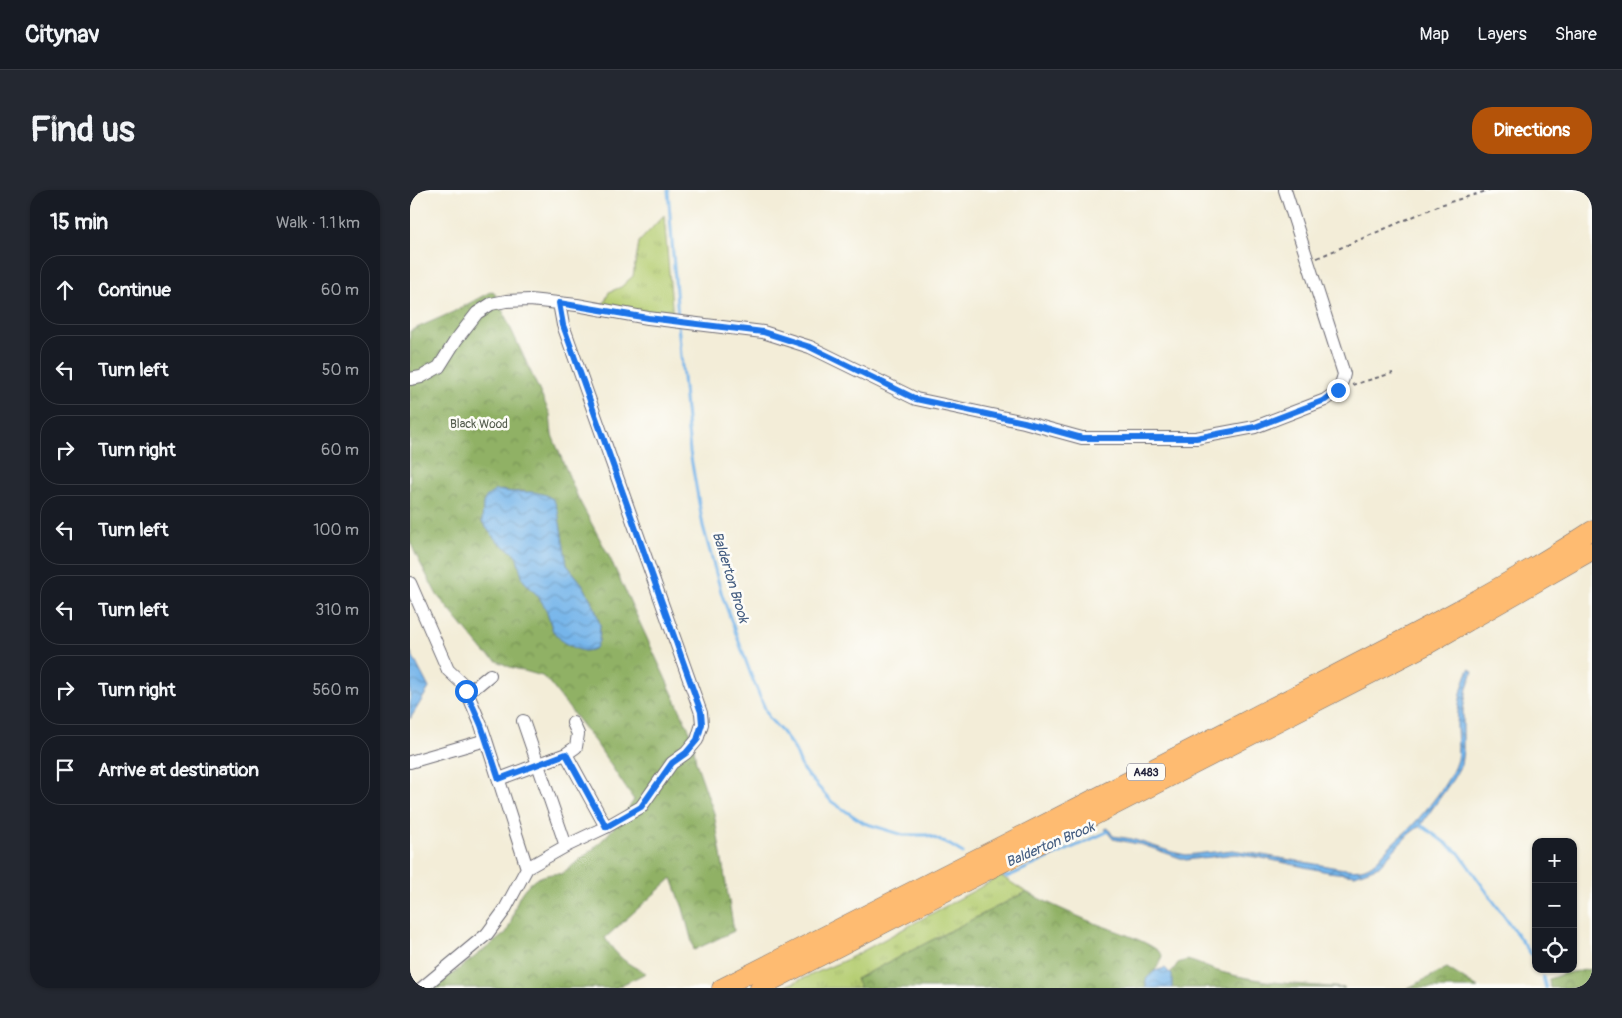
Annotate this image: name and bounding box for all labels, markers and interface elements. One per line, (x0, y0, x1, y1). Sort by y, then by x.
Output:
text: Citynav (25, 20, 100, 49)
text: Map (1420, 23, 1449, 46)
text: Layers (1477, 23, 1527, 46)
text: Share (1555, 23, 1597, 46)
button: Directions (1472, 107, 1592, 154)
text: Find us (30, 108, 135, 152)
text: 15 min (50, 209, 108, 236)
text: Walk · 1.1 km (276, 213, 360, 233)
icon: ahead (51, 276, 79, 304)
text: Continue (98, 278, 171, 302)
text: 60 m (321, 280, 359, 300)
icon: left (51, 356, 79, 384)
text: Turn left (98, 358, 168, 382)
text: 50 m (322, 360, 359, 380)
route end (1327, 379, 1350, 402)
park label: Black Wood (450, 417, 508, 432)
icon: right (51, 436, 79, 464)
text: Turn right (98, 438, 176, 462)
text: 60 m (321, 440, 359, 460)
icon: left (51, 516, 79, 544)
text: Turn left (98, 518, 168, 542)
text: 100 m (313, 520, 359, 540)
water label: Balderton Brook (709, 530, 753, 626)
icon: left (51, 596, 79, 624)
text: Turn left (98, 598, 168, 622)
text: 310 m (315, 600, 359, 620)
icon: right (51, 676, 79, 704)
text: Turn right (98, 678, 176, 702)
text: 560 m (312, 680, 359, 700)
route start (455, 680, 478, 703)
icon: arrive (51, 756, 79, 784)
text: Arrive at destination (98, 758, 259, 782)
road number: A483 (1127, 764, 1165, 780)
water label: Balderton Brook (1004, 818, 1098, 871)
map controls (1532, 838, 1577, 973)
button: + (1532, 838, 1577, 883)
button: − (1532, 883, 1577, 928)
button: locate (1532, 928, 1577, 973)

